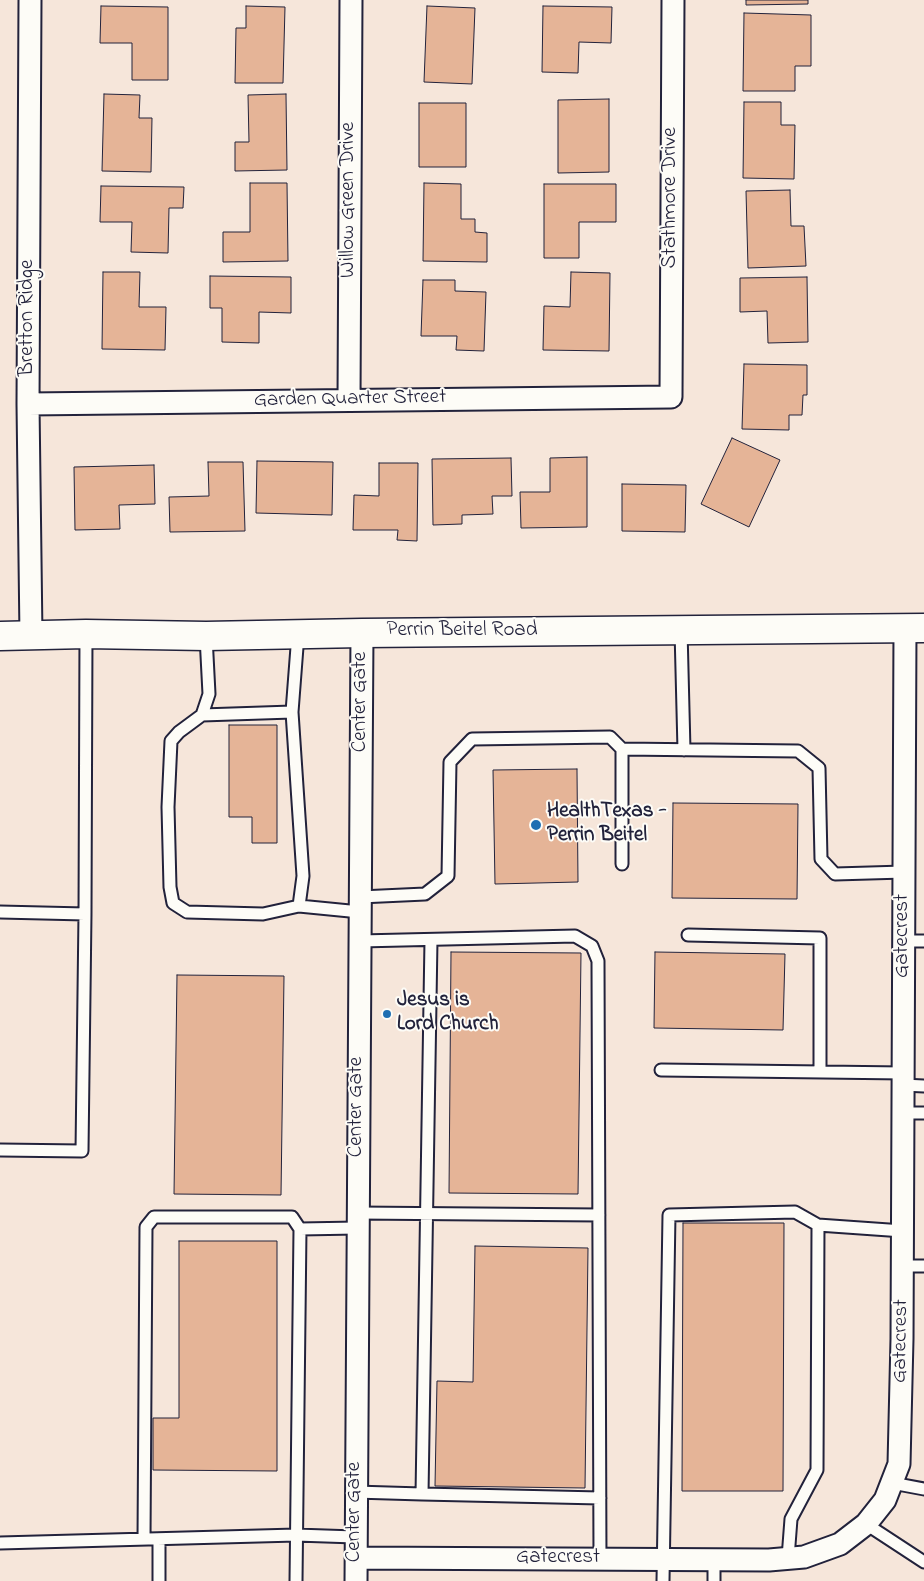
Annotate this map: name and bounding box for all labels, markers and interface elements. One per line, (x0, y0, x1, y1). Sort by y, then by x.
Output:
street label: Willow Green Drive (337, 122, 363, 278)
street label: Stathmore Drive (659, 127, 685, 269)
street label: Bretton Ridge (16, 260, 42, 376)
street label: Garden Quarter Street (254, 386, 446, 414)
street label: Perrin Beitel Road (387, 619, 537, 645)
street label: Center Gate (349, 652, 375, 752)
place label: HealthTexas - Perrin Beitel (547, 800, 667, 850)
marker: HealthTexas - Perrin Beitel (529, 818, 543, 832)
street label: Gatecrest (891, 894, 917, 978)
place label: Jesus is Lord Church (397, 989, 499, 1039)
marker: Jesus is Lord Church (381, 1008, 393, 1020)
street label: Center Gate (345, 1057, 371, 1157)
street label: Gatecrest (889, 1299, 915, 1383)
street label: Center Gate (343, 1462, 369, 1562)
street label: Gatecrest (516, 1546, 600, 1572)

